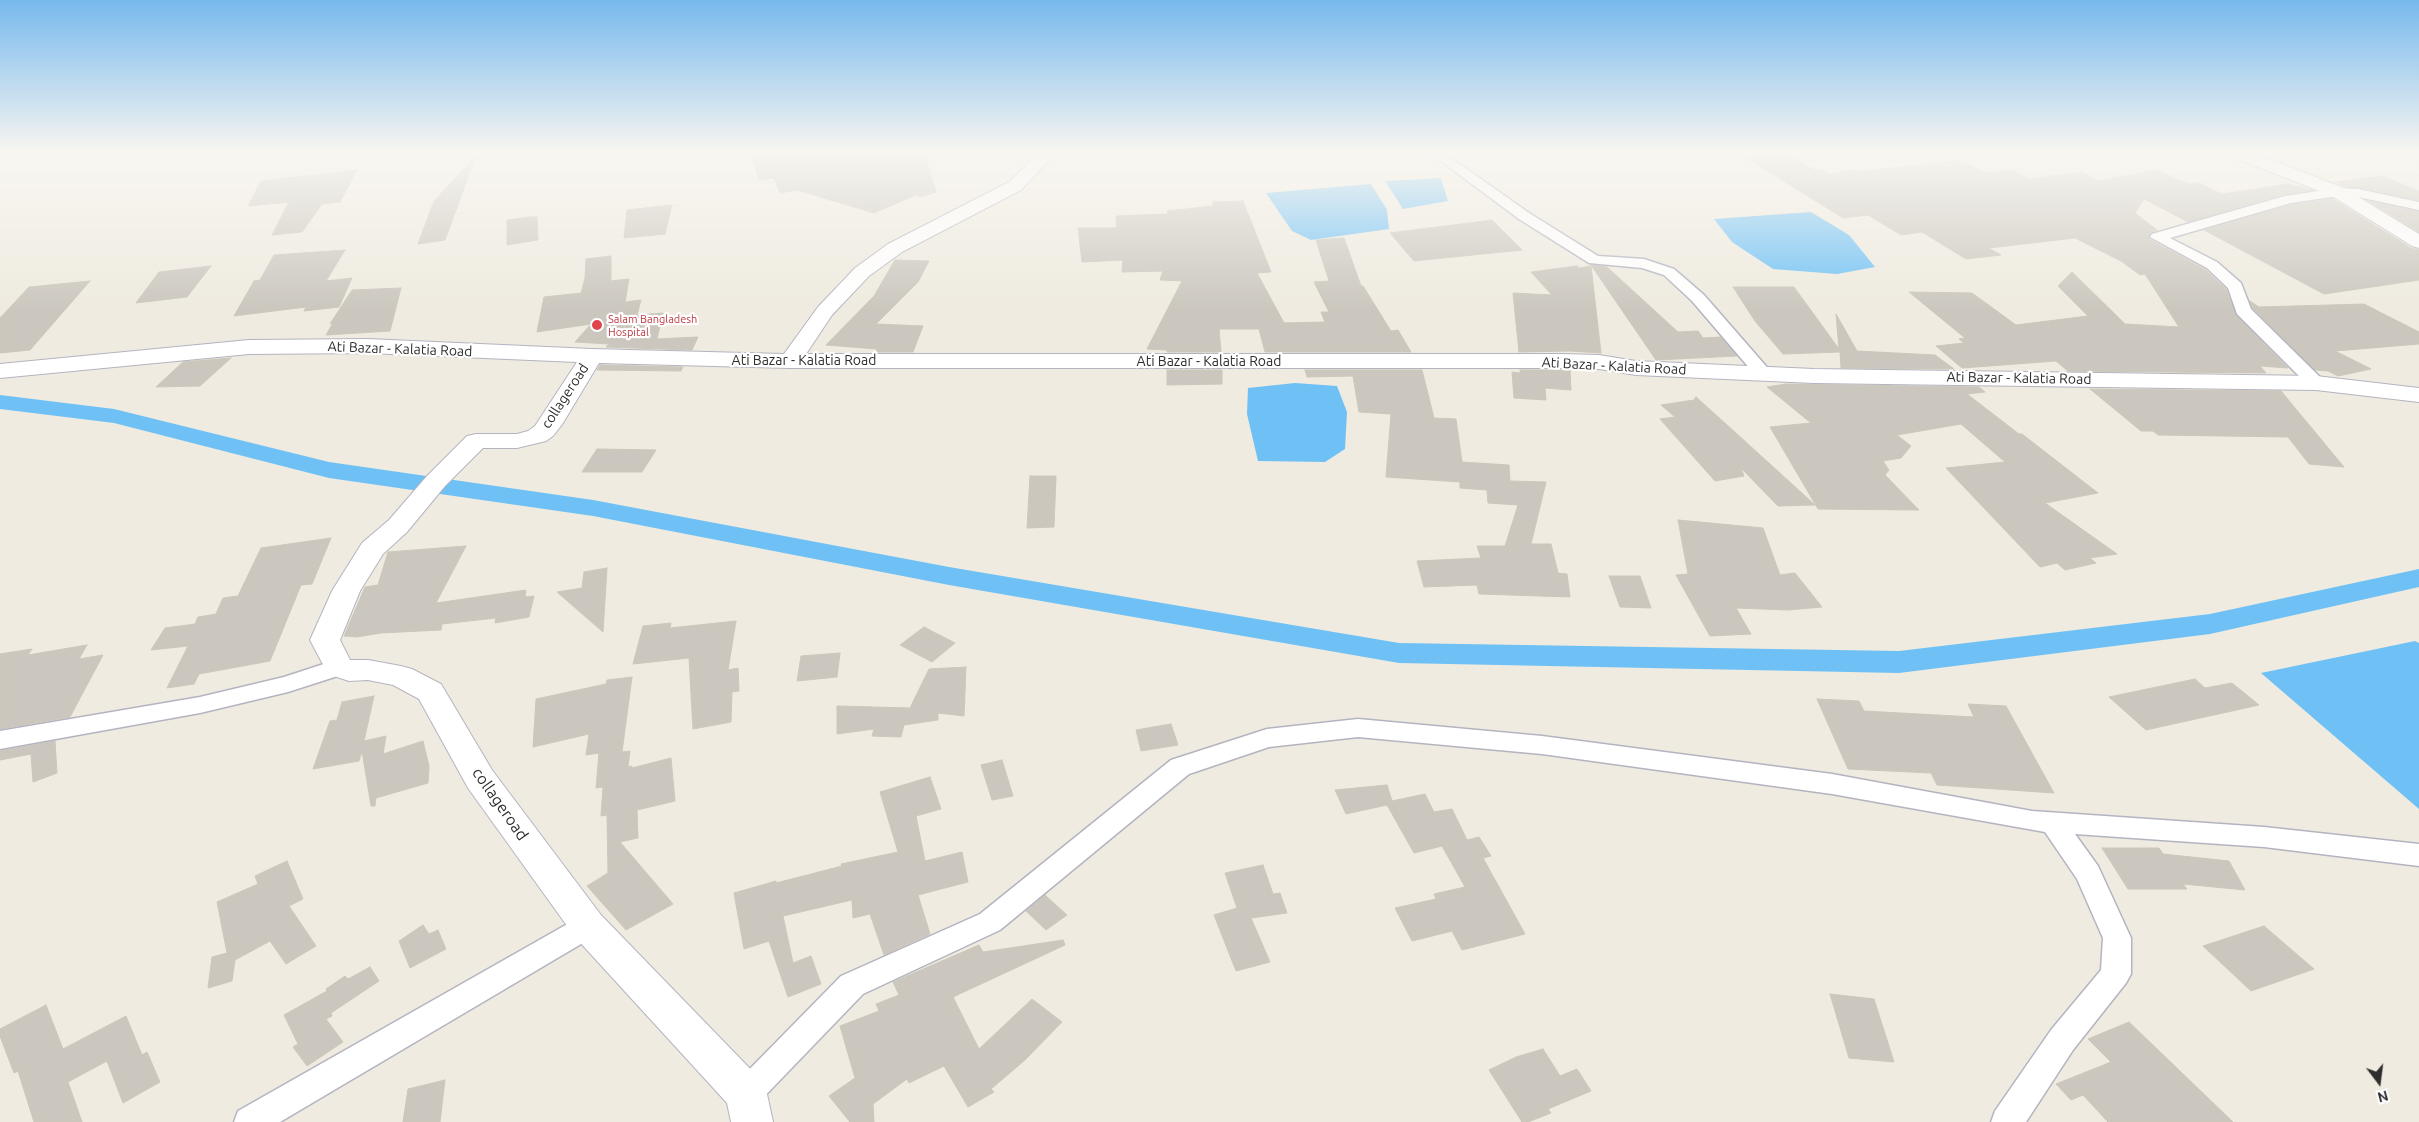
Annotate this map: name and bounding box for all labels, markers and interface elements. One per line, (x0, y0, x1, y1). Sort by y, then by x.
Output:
place label: Salam Bangladesh Hospital (608, 312, 697, 338)
marker: Salam Bangladesh Hospital (590, 318, 604, 332)
street label: Ati Bazar - Kalatia Road (327, 338, 473, 360)
street label: Ati Bazar - Kalatia Road (732, 352, 876, 368)
street label: Ati Bazar - Kalatia Road (1137, 353, 1281, 369)
street label: Ati Bazar - Kalatia Road (1541, 354, 1687, 378)
street label: collageroad (538, 360, 592, 432)
street label: Ati Bazar - Kalatia Road (1946, 368, 2092, 388)
street label: collageroad (468, 764, 532, 844)
north arrow (2354, 1057, 2404, 1107)
text: N (2376, 1087, 2390, 1106)

